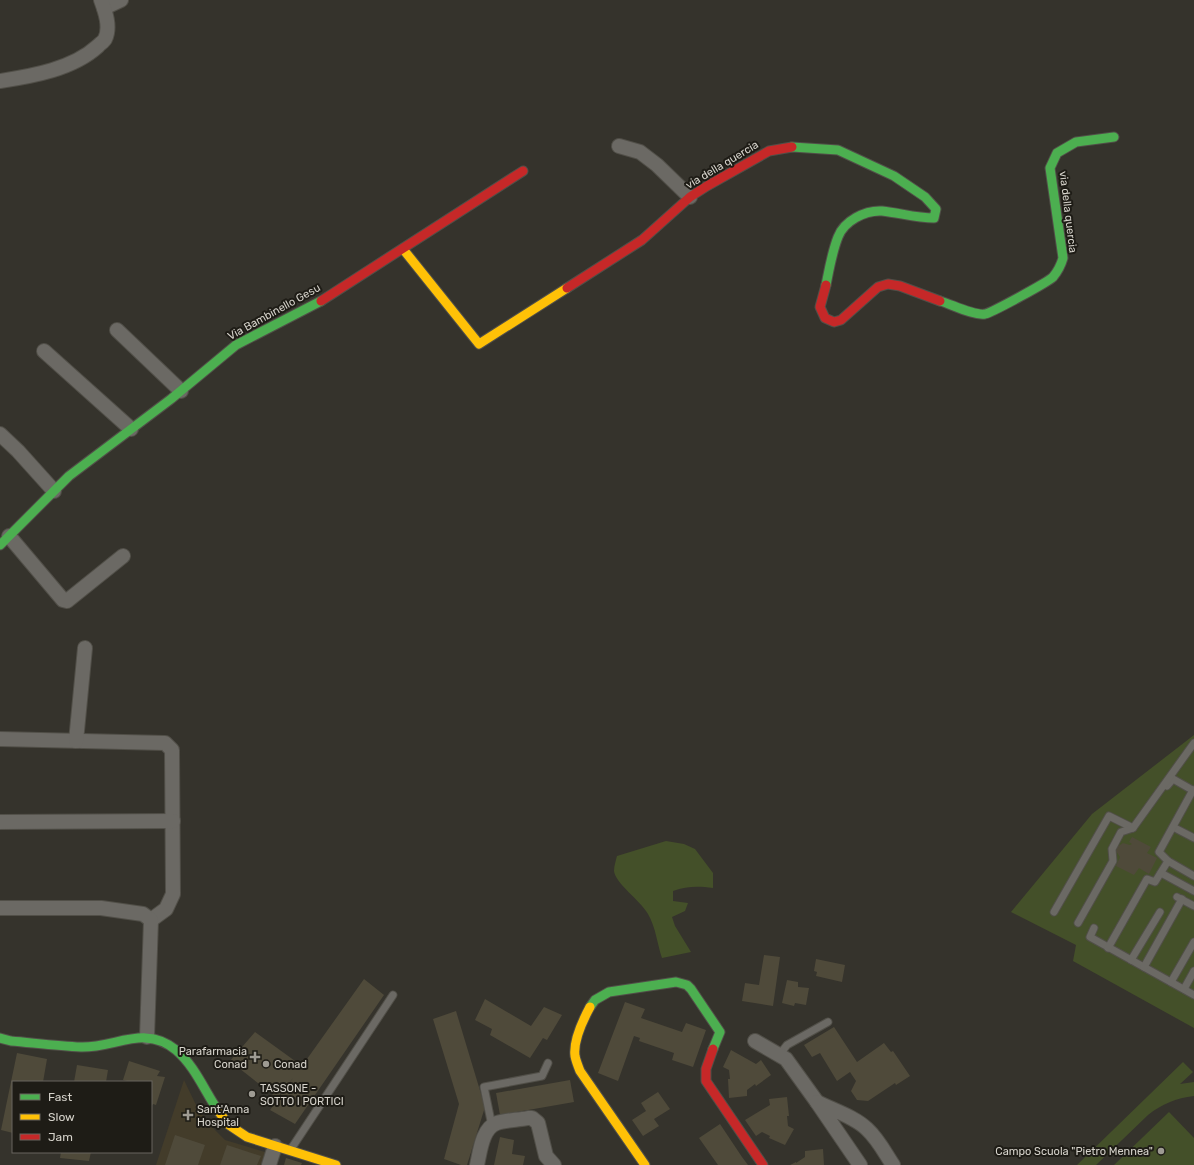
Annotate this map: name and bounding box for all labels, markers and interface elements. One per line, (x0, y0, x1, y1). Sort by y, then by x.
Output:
street label: via della quercia (683, 138, 761, 192)
street label: via della quercia (1057, 170, 1079, 254)
street label: Via Bambinello Gesu (225, 281, 323, 343)
place label: Parafarmacia Conad (179, 1045, 247, 1071)
marker: Parafarmacia Conad (250, 1052, 260, 1062)
place label: Conad (274, 1058, 307, 1071)
marker: Conad (261, 1059, 271, 1069)
legend (12, 1081, 152, 1153)
place label: TASSONE - SOTTO I PORTICI (260, 1082, 344, 1108)
marker: TASSONE - SOTTO I PORTICI (247, 1089, 257, 1099)
text: Fast (48, 1090, 72, 1104)
place label: Sant'Anna Hospital (197, 1103, 249, 1129)
marker: Sant'Anna Hospital (182, 1109, 194, 1121)
text: Slow (48, 1110, 75, 1124)
text: Jam (48, 1130, 73, 1144)
place label: Campo Scuola "Pietro Mennea" (995, 1145, 1153, 1158)
marker: Campo Scuola "Pietro Mennea" (1156, 1146, 1166, 1156)

